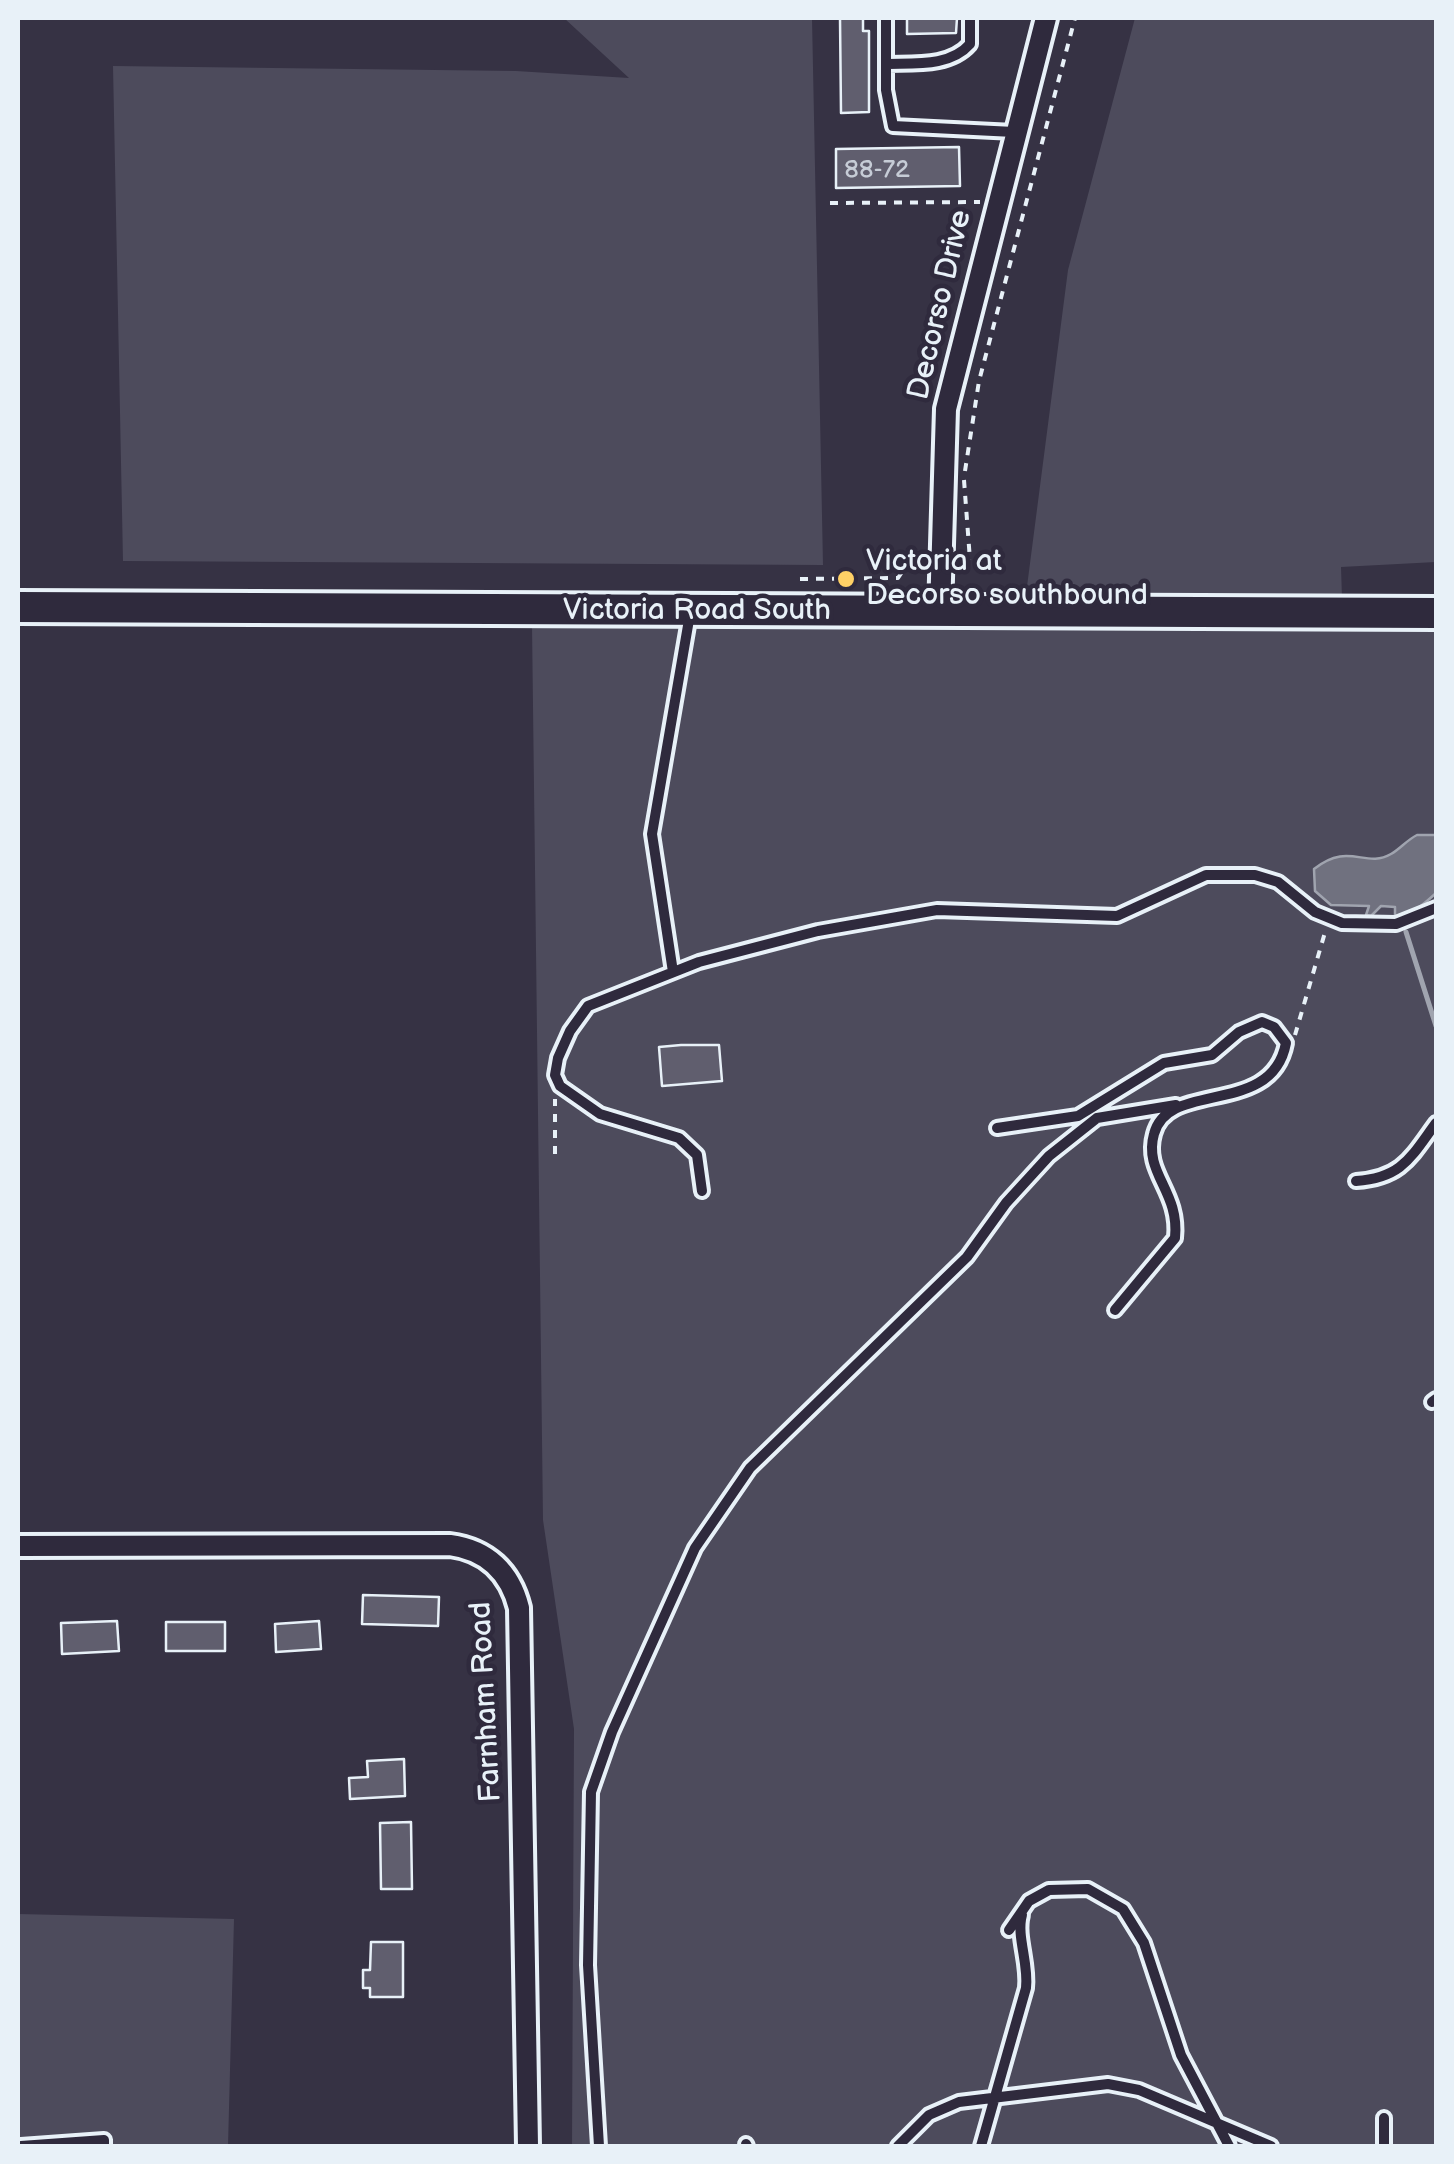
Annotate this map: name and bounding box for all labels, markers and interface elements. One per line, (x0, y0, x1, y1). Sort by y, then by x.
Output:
house number: 88-72 (844, 156, 910, 186)
street label: Decorso Drive (902, 207, 980, 403)
place label: Victoria at Decorso southbound (866, 544, 1148, 614)
marker: Victoria at Decorso southbound (835, 568, 857, 590)
street label: Victoria Road South (563, 593, 831, 629)
street label: Farnham Road (464, 1601, 510, 1803)

